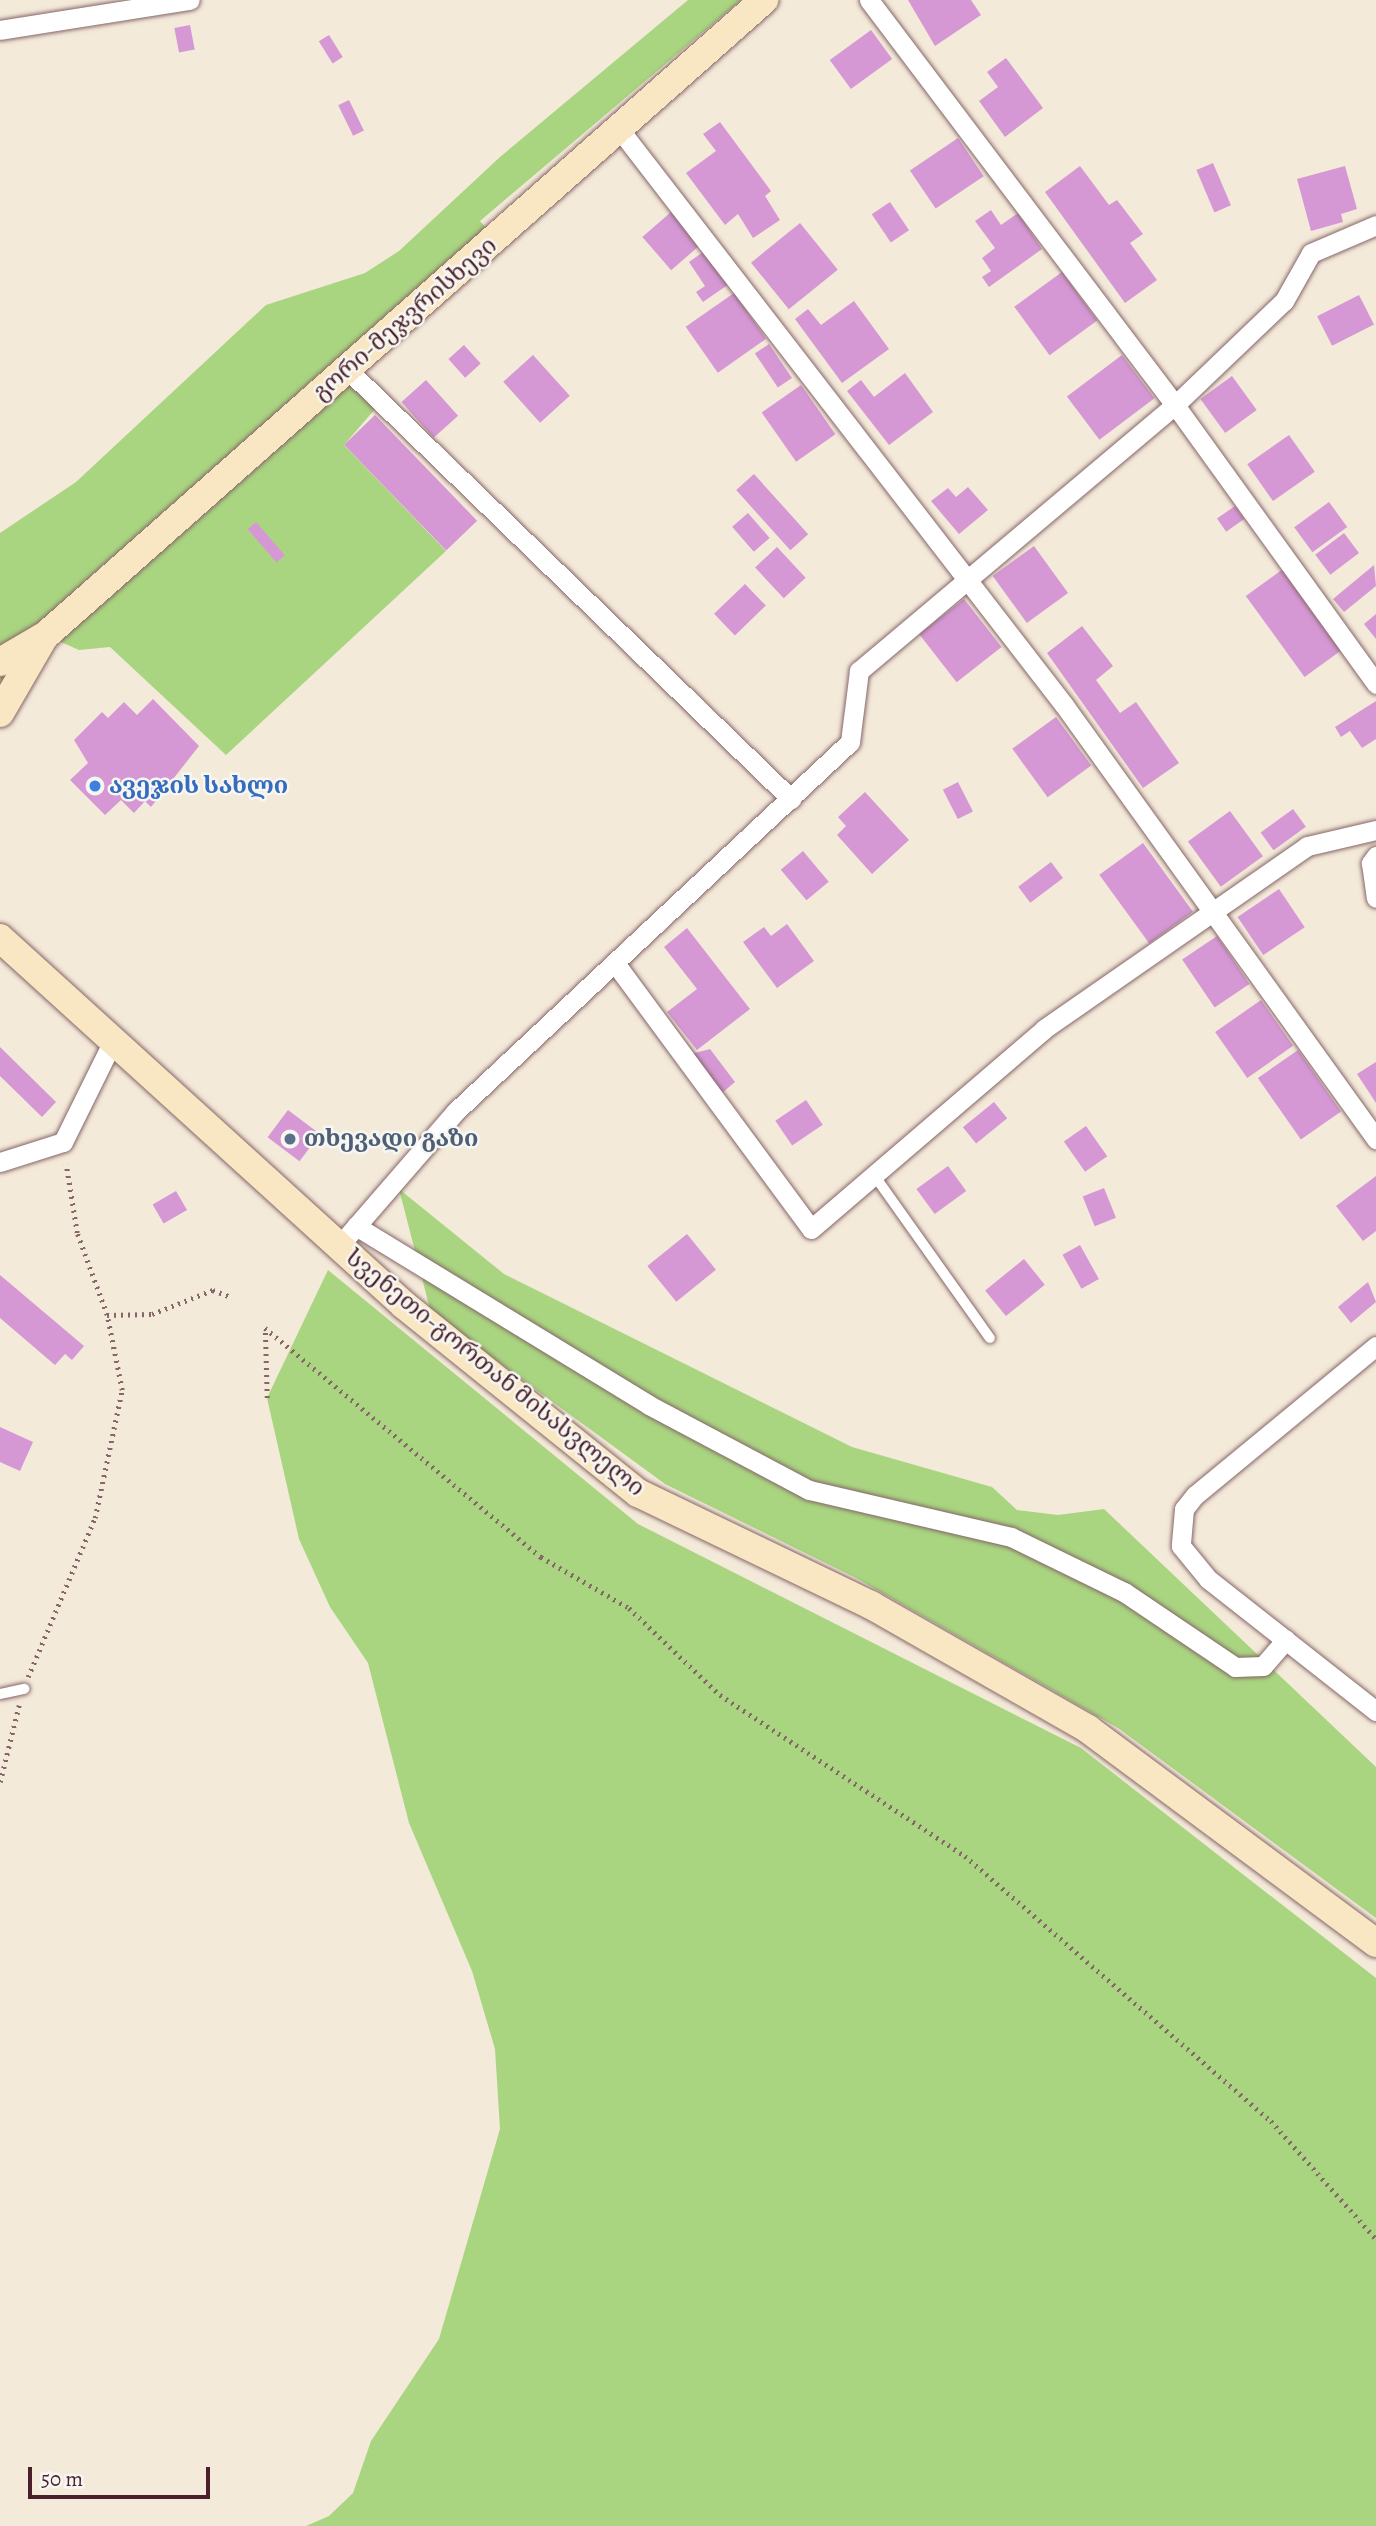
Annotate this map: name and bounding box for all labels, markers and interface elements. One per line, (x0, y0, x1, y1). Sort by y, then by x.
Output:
street label: გორი-მეჯვრისხევი (307, 231, 503, 407)
place label: ავეჯის სახლი (109, 772, 288, 800)
marker: ავეჯის სახლი (87, 778, 103, 794)
place label: თხევადი გაზი (304, 1125, 478, 1153)
marker: თხევადი გაზი (282, 1131, 298, 1147)
street label: სვენეთი-გორთან მისასვლელი (340, 1243, 650, 1503)
scale bar (32, 2452, 214, 2496)
text: 50 m (41, 2465, 83, 2493)

